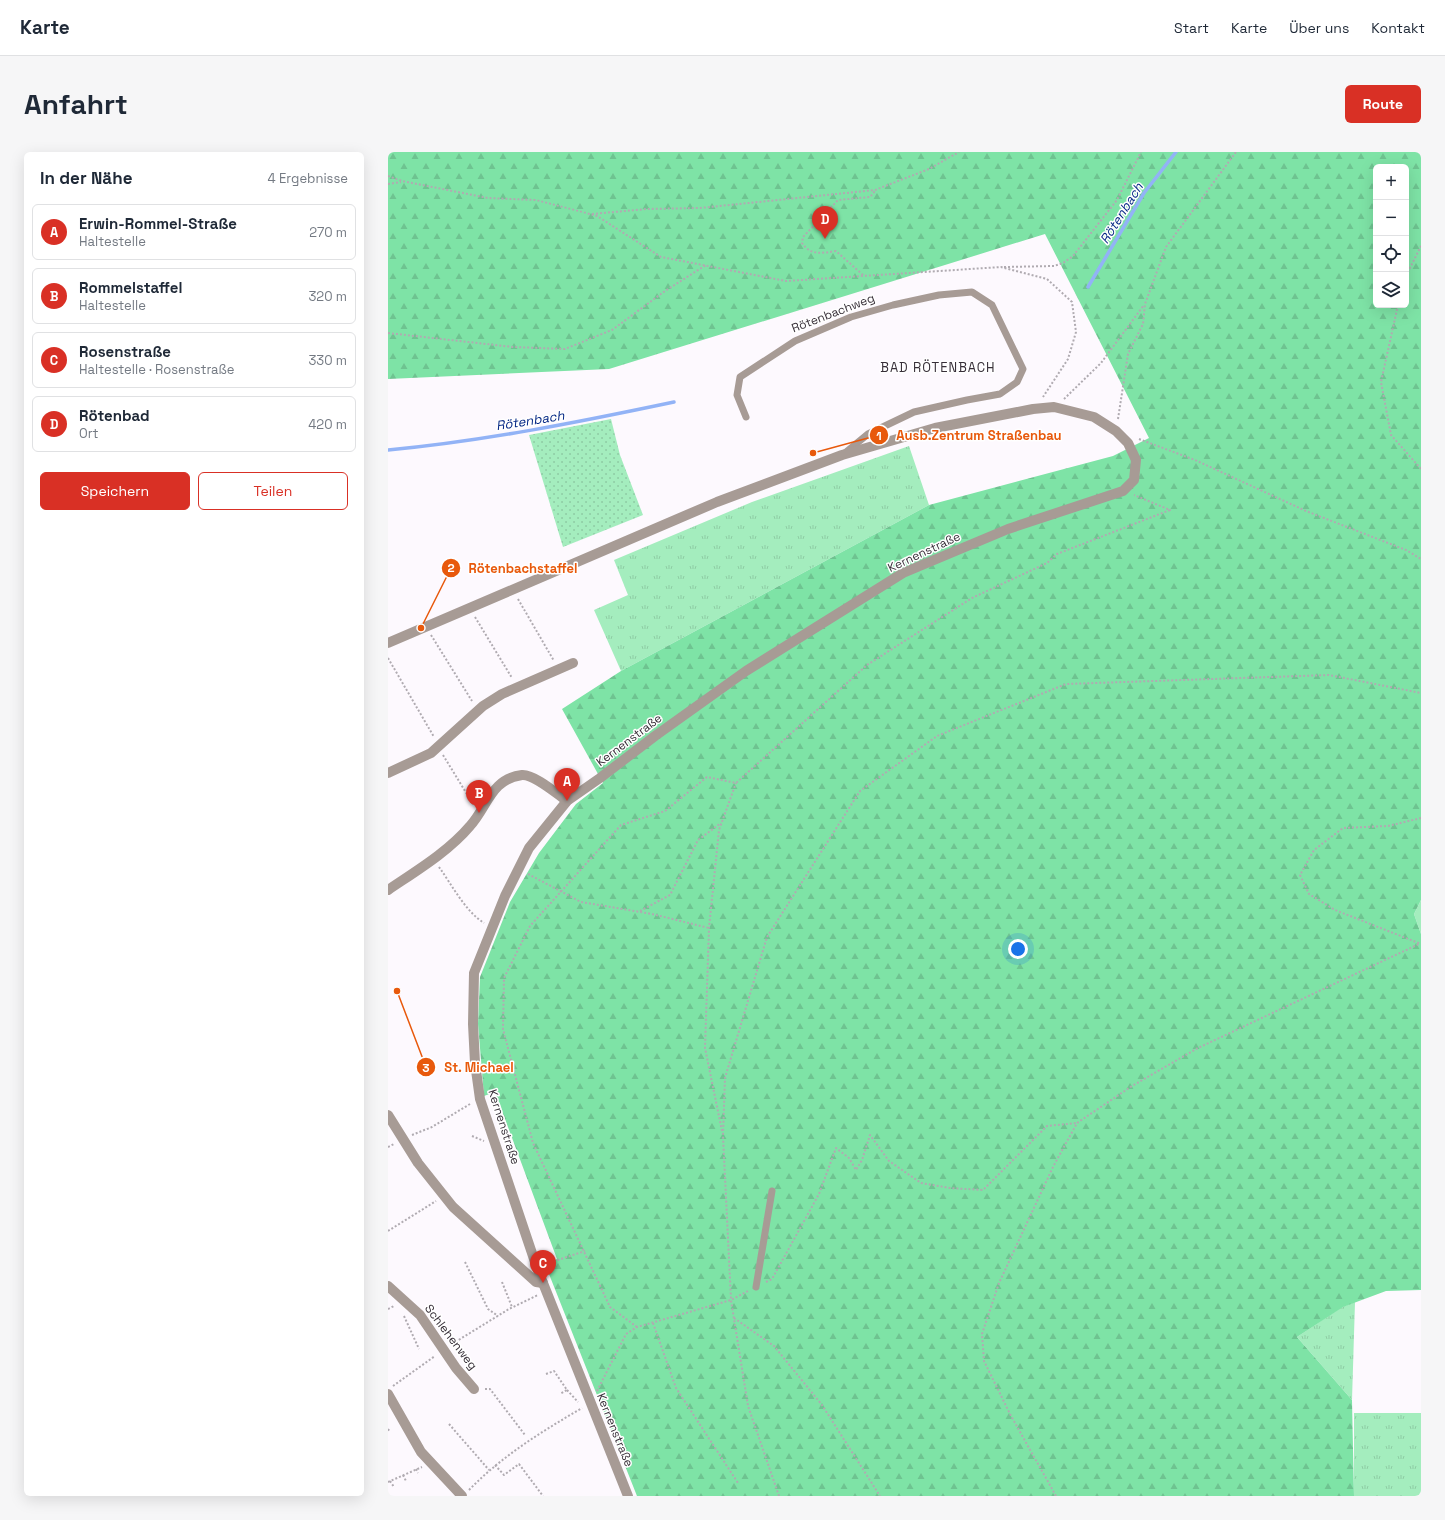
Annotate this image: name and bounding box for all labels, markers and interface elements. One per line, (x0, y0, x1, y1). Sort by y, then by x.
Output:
text: Karte (20, 15, 70, 40)
text: Start (1174, 19, 1209, 37)
text: Karte (1231, 19, 1267, 37)
text: Über uns (1289, 19, 1349, 37)
text: Kontakt (1371, 19, 1425, 37)
button: Route (1345, 85, 1421, 123)
text: Anfahrt (24, 86, 128, 122)
map controls (1373, 164, 1409, 308)
button: + (1373, 164, 1409, 200)
text: In der Nähe (40, 167, 132, 189)
text: 4 Ergebnisse (268, 170, 348, 187)
water label: Rötenbach (1096, 179, 1147, 247)
button: − (1373, 200, 1409, 236)
pin: D (812, 206, 838, 239)
text: Erwin-Rommel-Straße (79, 214, 237, 233)
text: A (50, 224, 58, 241)
text: 270 m (309, 224, 347, 241)
text: Haltestelle (79, 233, 146, 250)
button: locate (1373, 236, 1409, 272)
button: layers (1373, 272, 1409, 308)
text: Rommelstaffel (79, 278, 182, 297)
text: B (50, 288, 58, 305)
text: 320 m (308, 288, 347, 305)
street label: Rötenbachweg (789, 290, 877, 336)
text: Haltestelle (79, 297, 146, 314)
text: Rosenstraße (79, 342, 171, 361)
text: C (50, 352, 58, 369)
text: 330 m (308, 352, 347, 369)
district label: BAD RÖTENBACH (880, 359, 996, 376)
text: Haltestelle · Rosenstraße (79, 361, 234, 378)
text: Rötenbad (79, 406, 150, 425)
water label: Rötenbach (495, 407, 566, 434)
text: D (50, 416, 58, 433)
text: 420 m (308, 416, 347, 433)
callout: Ausb.Zentrum Straßenbau (869, 423, 1070, 448)
text: Ort (79, 425, 99, 442)
text: Ausb.Zentrum Straßenbau (896, 427, 1062, 444)
text: 1 (876, 428, 882, 444)
button: Speichern (40, 472, 190, 510)
button: Teilen (198, 472, 348, 510)
street label: Kernenstraße (885, 528, 963, 576)
callout: Rötenbachstaffel (441, 556, 586, 581)
text: 2 (447, 560, 455, 576)
text: Rötenbachstaffel (469, 560, 577, 577)
street label: Kernenstraße (593, 710, 665, 770)
pin: A (554, 768, 580, 801)
pin: B (466, 780, 492, 813)
your location (1008, 939, 1028, 959)
callout: St. Michael (416, 1055, 522, 1080)
text: St. Michael (444, 1059, 514, 1076)
text: 3 (422, 1060, 430, 1076)
street label: Kernenstraße (484, 1087, 524, 1167)
pin: C (530, 1250, 556, 1283)
street label: Schlehenweg (421, 1301, 481, 1373)
street label: Kernenstraße (593, 1391, 637, 1469)

